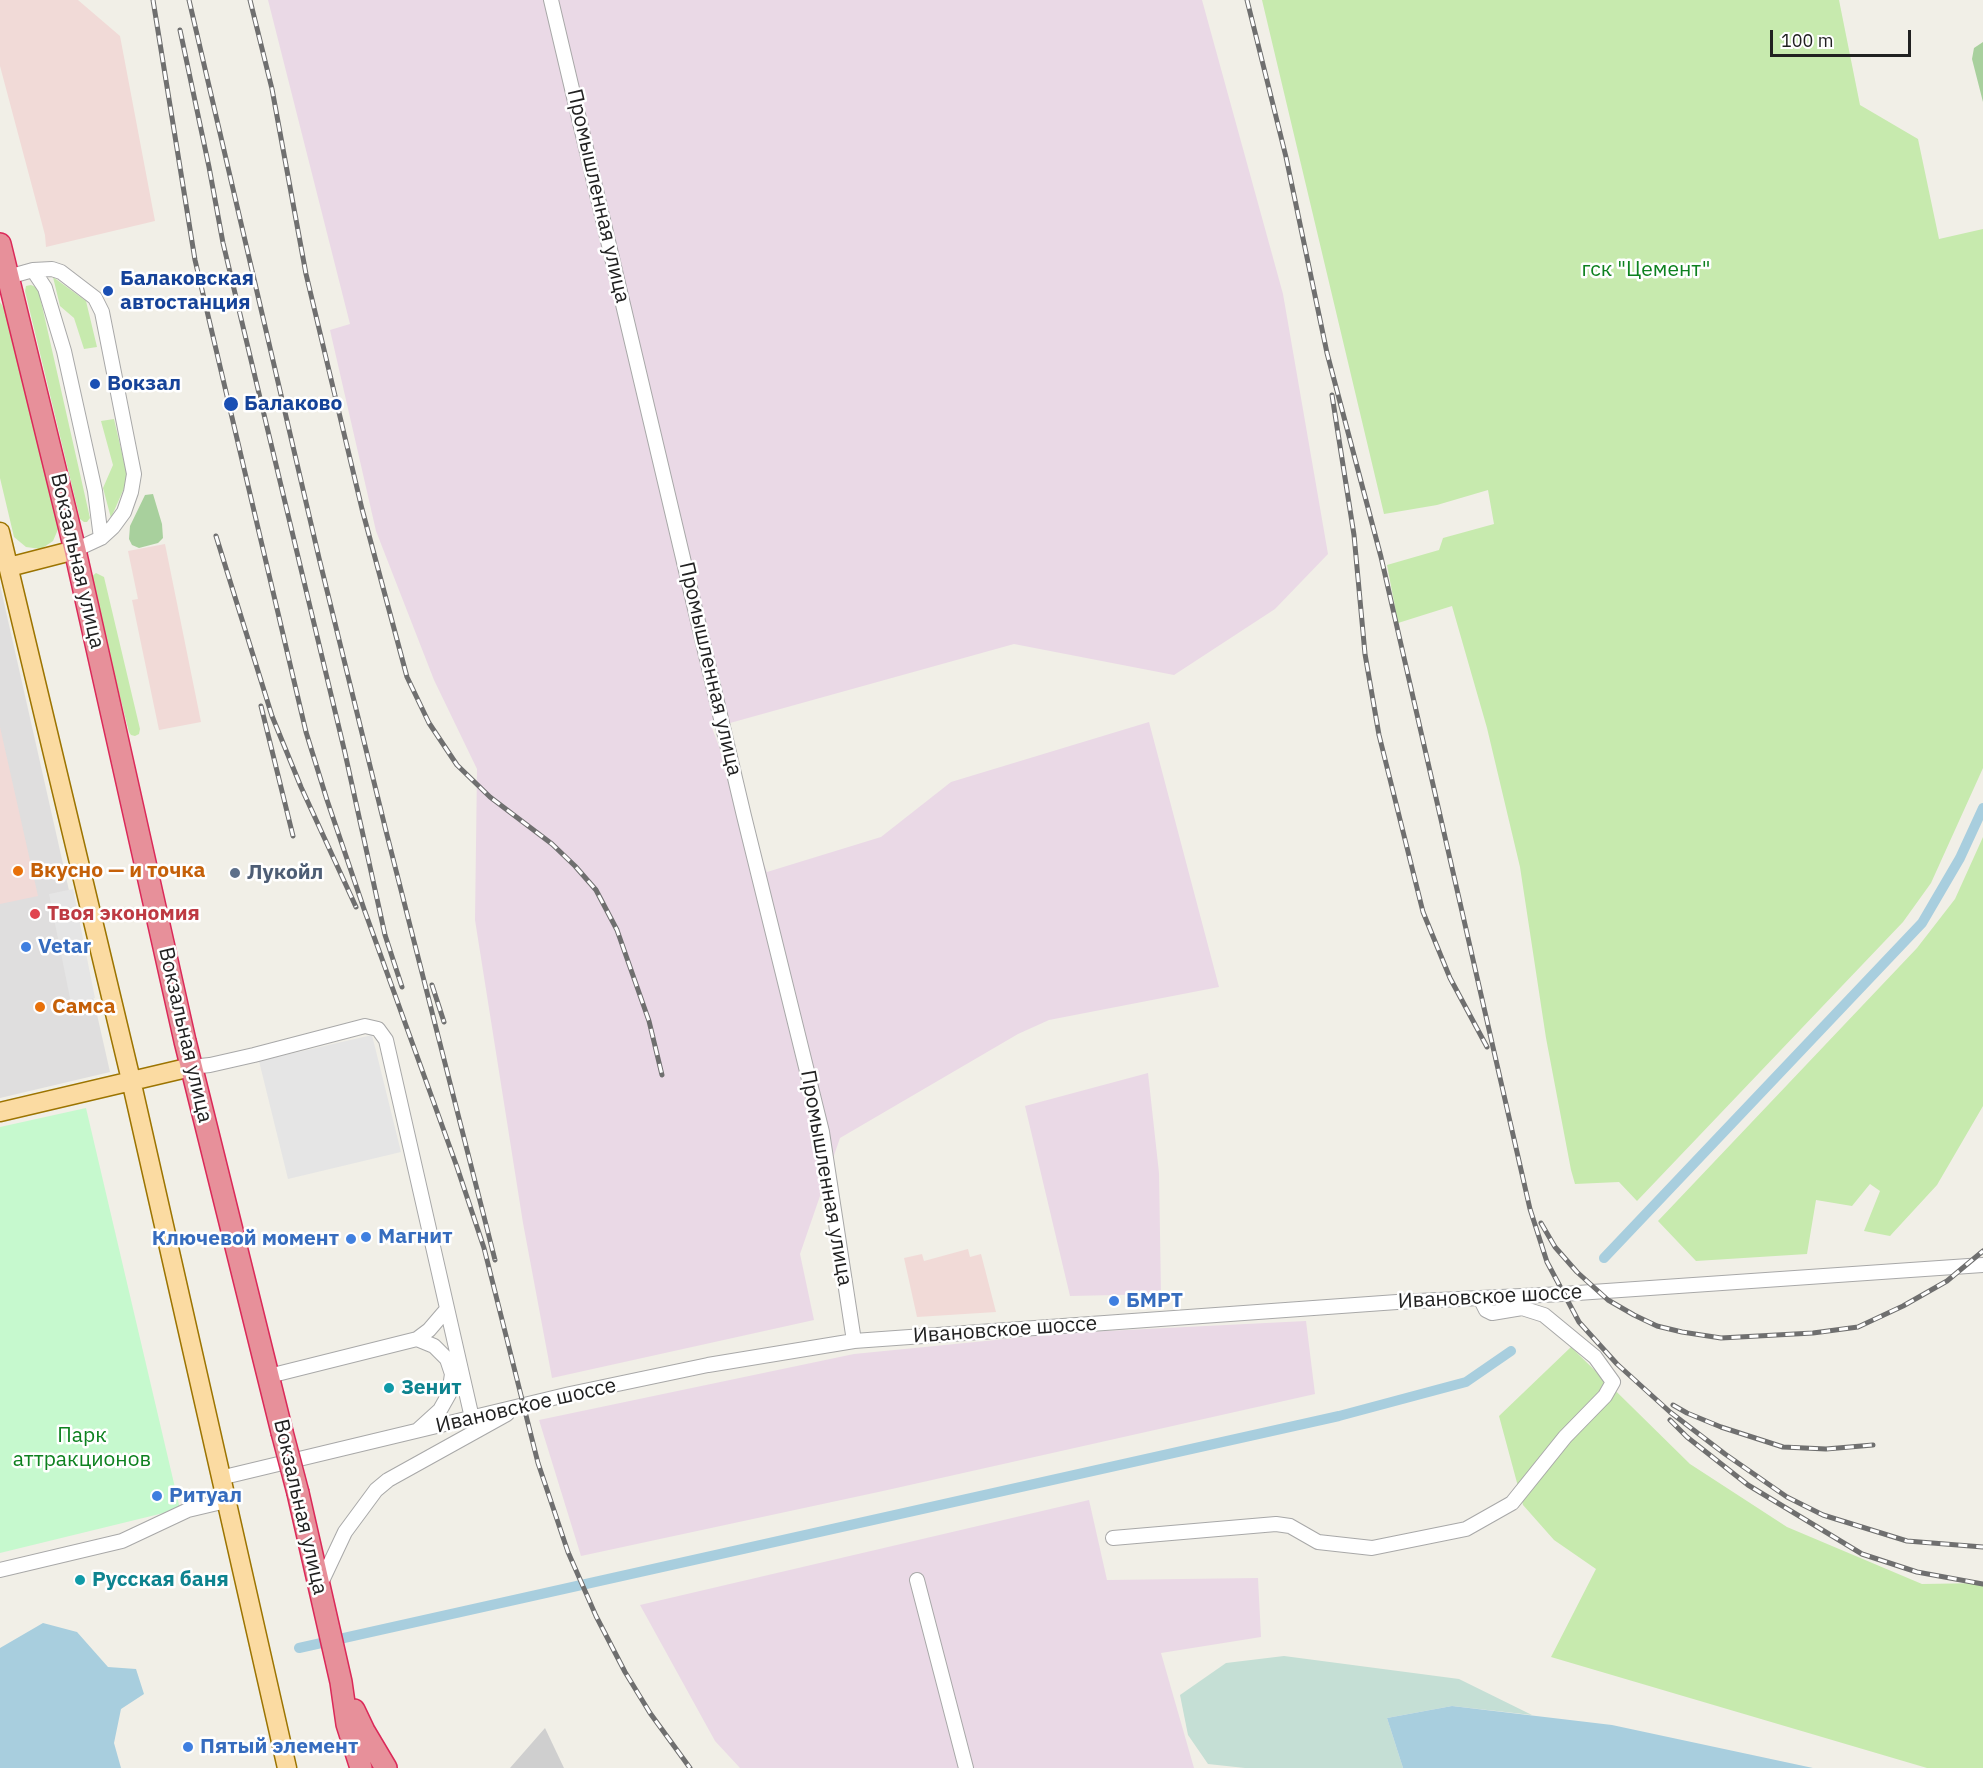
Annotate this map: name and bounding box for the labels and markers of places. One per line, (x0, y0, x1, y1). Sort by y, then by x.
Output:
place label: Балаковская автостанция (120, 266, 254, 316)
marker: Балаковская автостанция (101, 284, 115, 298)
place label: Вокзал (107, 371, 181, 397)
marker: Вокзал (88, 377, 102, 391)
place label: Балаково (244, 391, 342, 417)
marker: Балаково (222, 395, 240, 413)
place label: Вкусно — и точка (30, 858, 205, 884)
place label: Лукойл (247, 860, 323, 886)
marker: Вкусно — и точка (11, 864, 25, 878)
marker: Лукойл (228, 866, 242, 880)
place label: Твоя экономия (47, 901, 200, 927)
marker: Твоя экономия (28, 907, 42, 921)
place label: Vetar (38, 934, 91, 960)
marker: Vetar (19, 940, 33, 954)
place label: Самса (52, 994, 116, 1020)
marker: Самса (33, 1000, 47, 1014)
place label: Магнит (378, 1224, 453, 1250)
place label: Ключевой момент (152, 1226, 339, 1252)
marker: Магнит (359, 1230, 373, 1244)
marker: Ключевой момент (344, 1232, 358, 1246)
place label: БМРТ (1126, 1288, 1183, 1314)
marker: БМРТ (1107, 1294, 1121, 1308)
place label: Зенит (401, 1375, 462, 1401)
marker: Зенит (382, 1381, 396, 1395)
place label: Ритуал (169, 1483, 242, 1509)
marker: Ритуал (150, 1489, 164, 1503)
place label: Русская баня (92, 1567, 229, 1593)
marker: Русская баня (73, 1573, 87, 1587)
place label: Пятый элемент (200, 1734, 358, 1760)
marker: Пятый элемент (181, 1740, 195, 1754)

